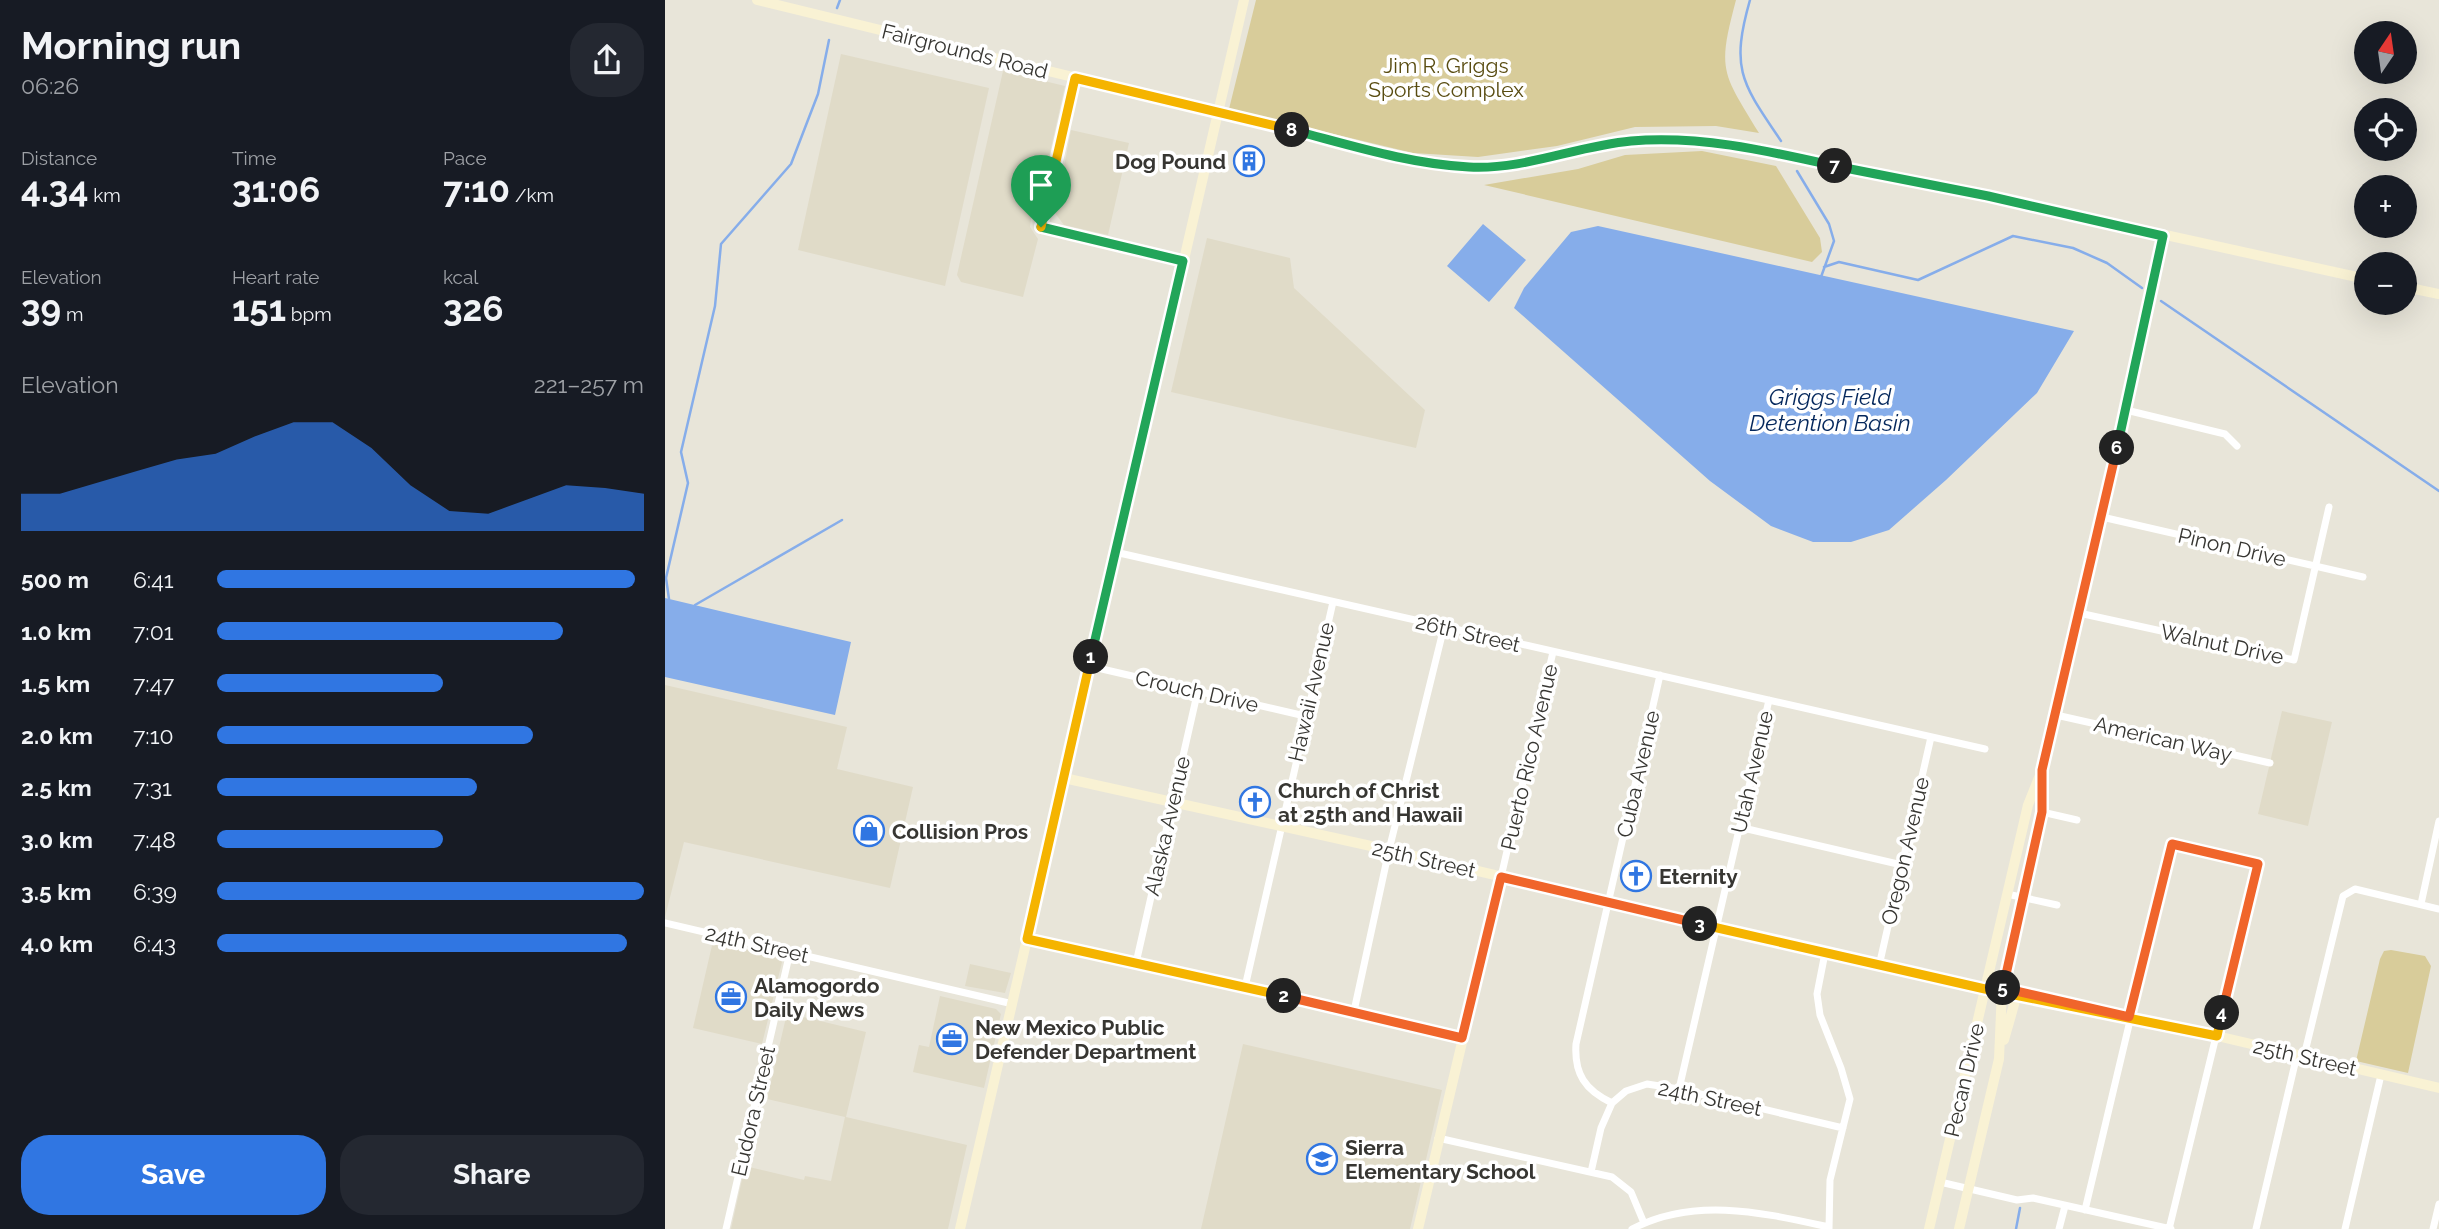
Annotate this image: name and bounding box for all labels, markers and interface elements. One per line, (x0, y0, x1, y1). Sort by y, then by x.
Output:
street label: Fairgrounds Road (879, 18, 1051, 84)
north arrow (2354, 21, 2417, 84)
map controls (2354, 21, 2417, 315)
text: Morning run (21, 23, 241, 68)
button: share (570, 23, 644, 97)
park label: Jim R. Griggs Sports Complex (1368, 53, 1524, 102)
text: 06:26 (21, 72, 79, 99)
button: locate (2354, 98, 2417, 161)
pin: 8 (1275, 113, 1309, 148)
text: 8 (1286, 118, 1297, 140)
building icon: Dog Pound (1232, 144, 1266, 178)
text: Distance (21, 147, 97, 169)
text: Time (232, 147, 276, 169)
text: Pace (443, 147, 487, 169)
pin: 7 (1817, 148, 1853, 184)
place label: Dog Pound (1115, 149, 1226, 174)
text: 7 (1829, 154, 1840, 176)
pin (1011, 155, 1071, 227)
icon: arrive (1022, 166, 1060, 204)
text: 4.34 (21, 169, 88, 210)
text: 31:06 (232, 169, 320, 210)
text: 7:10 (443, 169, 510, 210)
button: + (2354, 175, 2417, 238)
text: km (88, 184, 121, 206)
text: /km (510, 184, 554, 206)
button: − (2354, 252, 2417, 315)
text: Elevation (21, 266, 102, 288)
text: Heart rate (232, 266, 320, 288)
text: kcal (443, 266, 479, 288)
text: 39 (21, 288, 61, 329)
text: 151 (232, 288, 286, 329)
text: 326 (443, 288, 504, 329)
text: m (61, 303, 83, 325)
text: bpm (286, 303, 332, 325)
text: Elevation (21, 371, 119, 398)
text: 221–257 m (534, 371, 644, 398)
water label: Griggs Field Detention Basin (1749, 383, 1911, 436)
pin: 6 (2099, 430, 2135, 466)
text: 6 (2111, 436, 2122, 458)
street label: Pinon Drive (2176, 522, 2288, 572)
text: 500 m (21, 566, 89, 593)
text: 6:41 (133, 566, 174, 593)
street label: 26th Street (1413, 609, 1523, 657)
text: 1.0 km (21, 618, 91, 645)
text: 7:01 (133, 618, 174, 645)
street label: Walnut Drive (2158, 619, 2286, 669)
street label: Hawaii Avenue (1283, 620, 1339, 764)
pin: 1 (1073, 640, 1109, 674)
text: 1 (1086, 645, 1095, 667)
street label: Puerto Rico Avenue (1495, 661, 1563, 853)
street label: Crouch Drive (1133, 665, 1261, 717)
text: 1.5 km (21, 670, 90, 697)
text: 7:47 (133, 670, 174, 697)
street label: Cuba Avenue (1611, 708, 1665, 840)
street label: Utah Avenue (1726, 708, 1778, 836)
street label: American Way (2092, 711, 2234, 767)
text: 2.0 km (21, 722, 93, 749)
text: 7:10 (133, 722, 174, 749)
street label: Alaska Avenue (1139, 754, 1195, 898)
text: 2.5 km (21, 774, 92, 801)
text: 7:31 (133, 774, 172, 801)
street label: Oregon Avenue (1876, 775, 1934, 927)
place label: Church of Christ at 25th and Hawaii (1278, 778, 1463, 827)
church icon: Church of Christ at 25th and Hawaii (1238, 785, 1272, 819)
shop icon: Collision Pros (852, 814, 886, 848)
place label: Collision Pros (892, 819, 1028, 844)
text: 3.0 km (21, 826, 93, 853)
text: 7:48 (133, 826, 176, 853)
street label: 25th Street (1370, 835, 1478, 883)
church icon: Eternity (1619, 859, 1653, 893)
place label: Eternity (1659, 864, 1738, 889)
text: 3.5 km (21, 878, 92, 905)
text: 6:39 (133, 878, 177, 905)
pin: 3 (1683, 906, 1717, 942)
text: 3 (1694, 912, 1705, 934)
street label: 24th Street (703, 920, 811, 968)
text: 4.0 km (21, 930, 93, 957)
text: 6:43 (133, 930, 176, 957)
pin: 5 (1985, 970, 2021, 1006)
place label: Alamogordo Daily News (754, 973, 880, 1022)
text: 5 (1997, 976, 2008, 998)
pin: 2 (1267, 978, 1301, 1014)
office icon: Alamogordo Daily News (714, 980, 748, 1014)
text: 2 (1278, 984, 1289, 1006)
pin: 4 (2205, 996, 2239, 1030)
text: 4 (2216, 1001, 2227, 1023)
place label: New Mexico Public Defender Department (975, 1015, 1196, 1064)
street label: Pecan Drive (1939, 1021, 1989, 1139)
office icon: New Mexico Public Defender Department (935, 1022, 969, 1056)
street label: 25th Street (2251, 1033, 2359, 1081)
street label: Eudora Street (726, 1043, 780, 1179)
street label: 24th Street (1656, 1075, 1764, 1121)
button: Save (21, 1135, 326, 1215)
button: Share (340, 1135, 644, 1215)
place label: Sierra Elementary School (1345, 1135, 1536, 1184)
school or university icon: Sierra Elementary School (1305, 1142, 1339, 1176)

